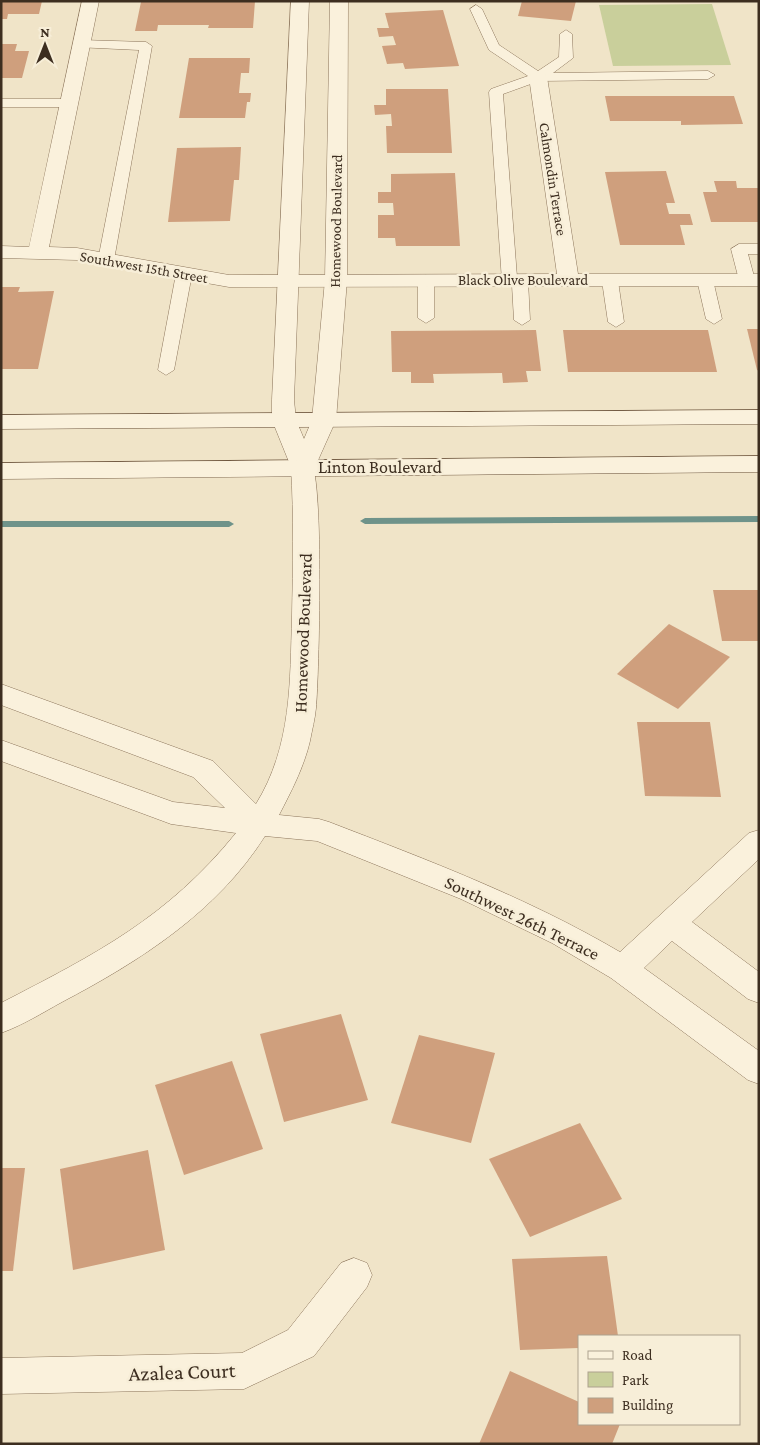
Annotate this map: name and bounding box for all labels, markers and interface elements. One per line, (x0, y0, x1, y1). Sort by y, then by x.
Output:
north arrow (20, 20, 70, 70)
text: N (40, 24, 50, 40)
street label: Calmondin Terrace (536, 121, 570, 237)
street label: Homewood Boulevard (327, 154, 345, 288)
street label: Southwest 15th Street (79, 248, 210, 286)
street label: Black Olive Boulevard (458, 272, 588, 288)
street label: Linton Boulevard (318, 457, 443, 477)
street label: Homewood Boulevard (290, 552, 316, 713)
street label: Southwest 26th Terrace (441, 872, 603, 964)
legend (578, 1335, 740, 1425)
text: Road (622, 1347, 653, 1363)
street label: Azalea Court (128, 1358, 237, 1386)
text: Park (622, 1372, 649, 1388)
text: Building (622, 1397, 673, 1414)

